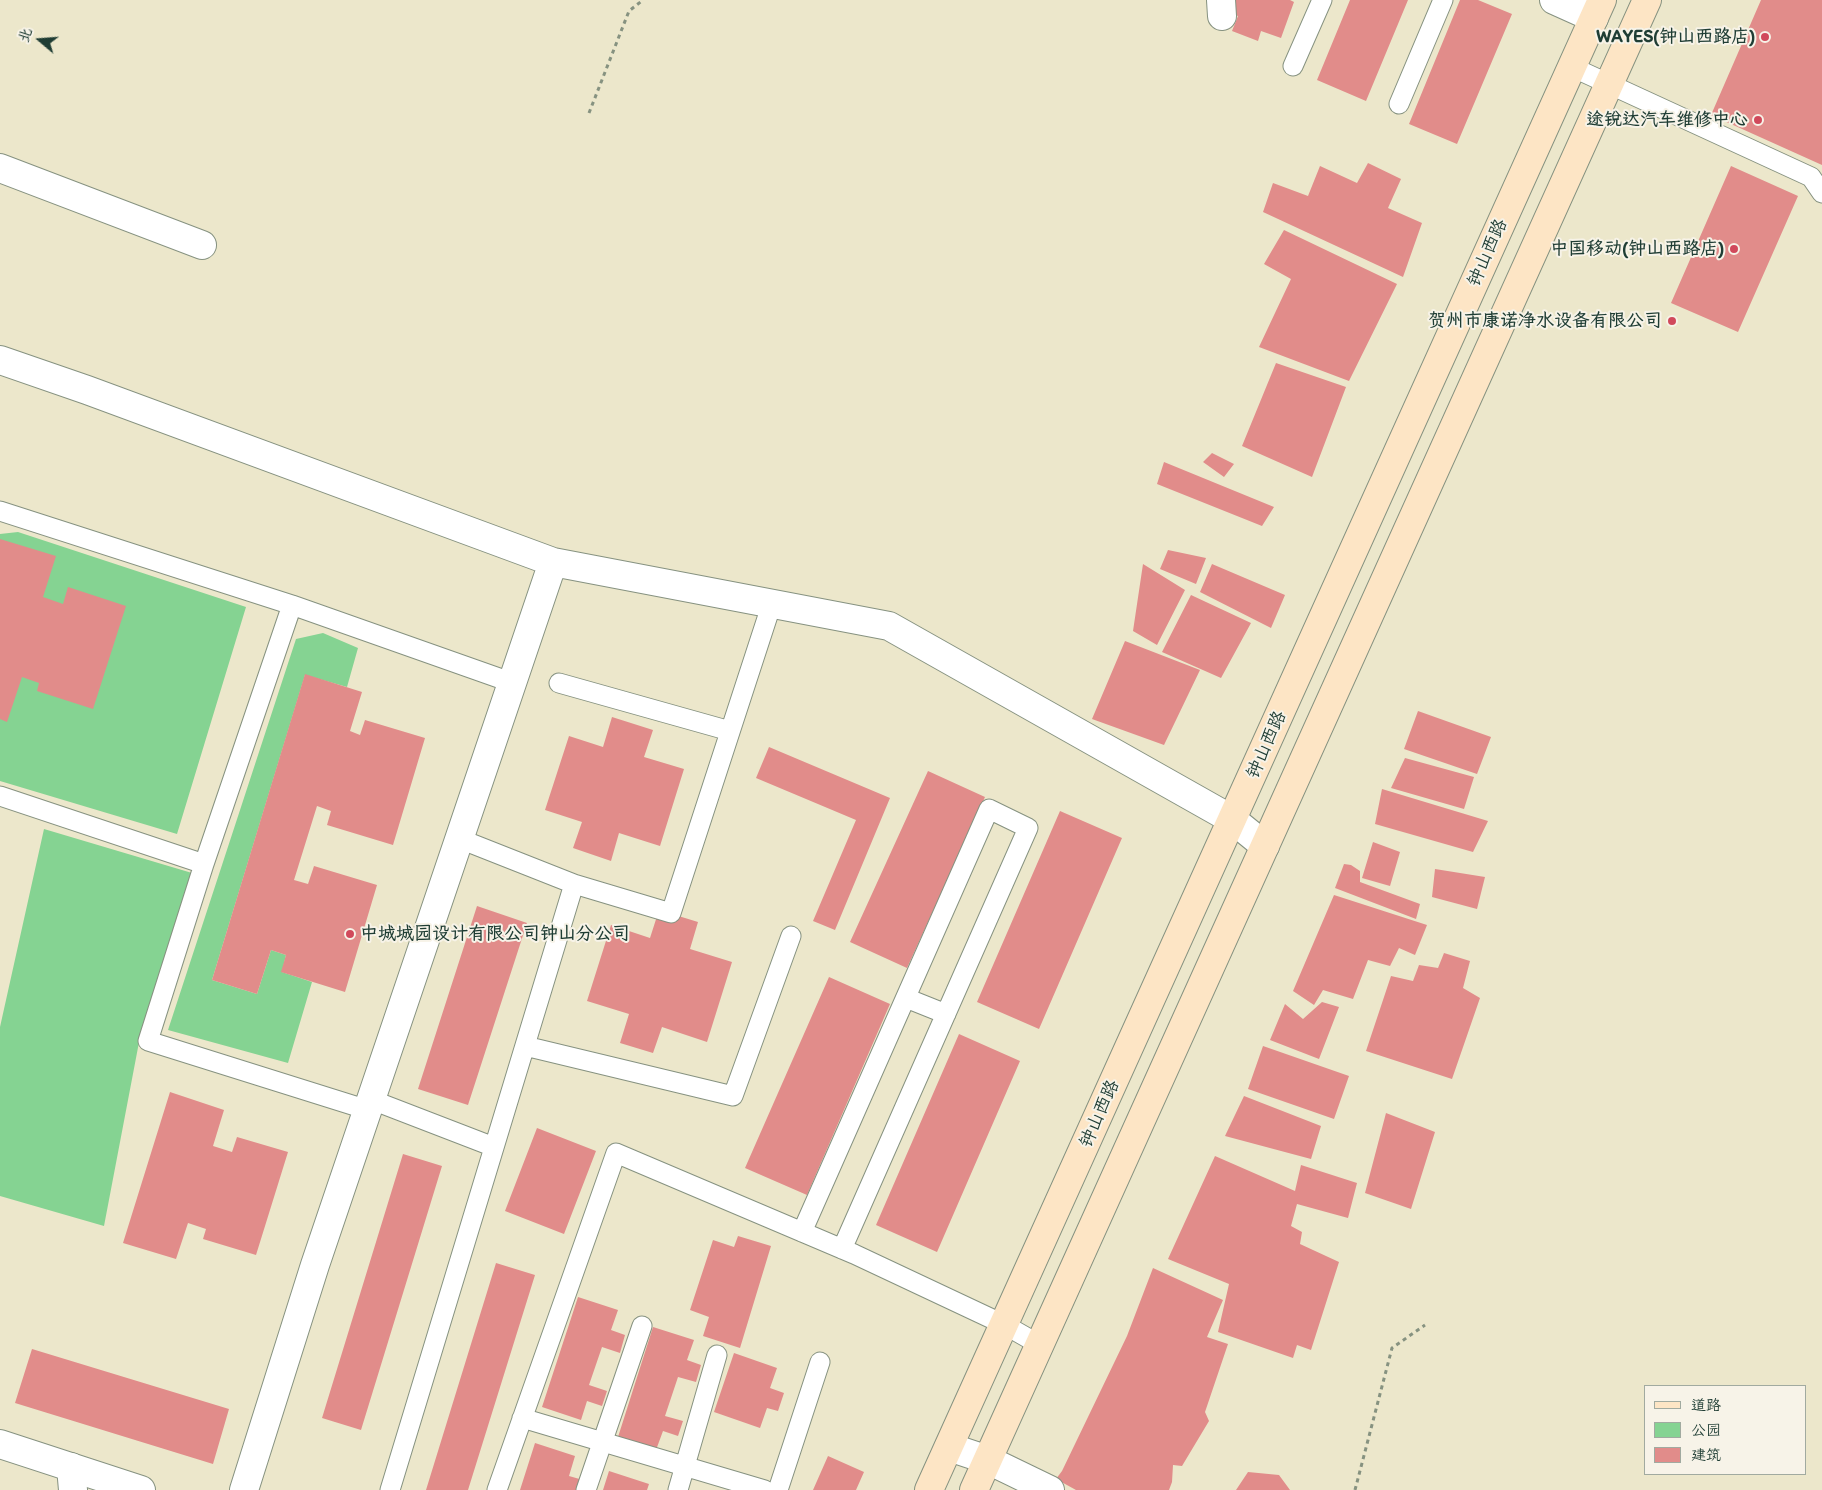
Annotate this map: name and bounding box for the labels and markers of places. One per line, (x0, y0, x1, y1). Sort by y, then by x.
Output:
place label: WAYES(钟山西路店) (1596, 26, 1755, 48)
marker: WAYES(钟山西路店) (1759, 31, 1771, 43)
place label: 途锐达汽车维修中心 (1586, 109, 1748, 131)
marker: 途锐达汽车维修中心 (1752, 114, 1764, 126)
place label: 中国移动(钟山西路店) (1550, 238, 1724, 260)
marker: 中国移动(钟山西路店) (1728, 243, 1740, 255)
place label: 贺州市康诺净水设备有限公司 (1428, 310, 1662, 332)
marker: 贺州市康诺净水设备有限公司 (1666, 315, 1678, 327)
place label: 中城城园设计有限公司钟山分公司 (360, 923, 630, 945)
marker: 中城城园设计有限公司钟山分公司 (344, 928, 356, 940)

